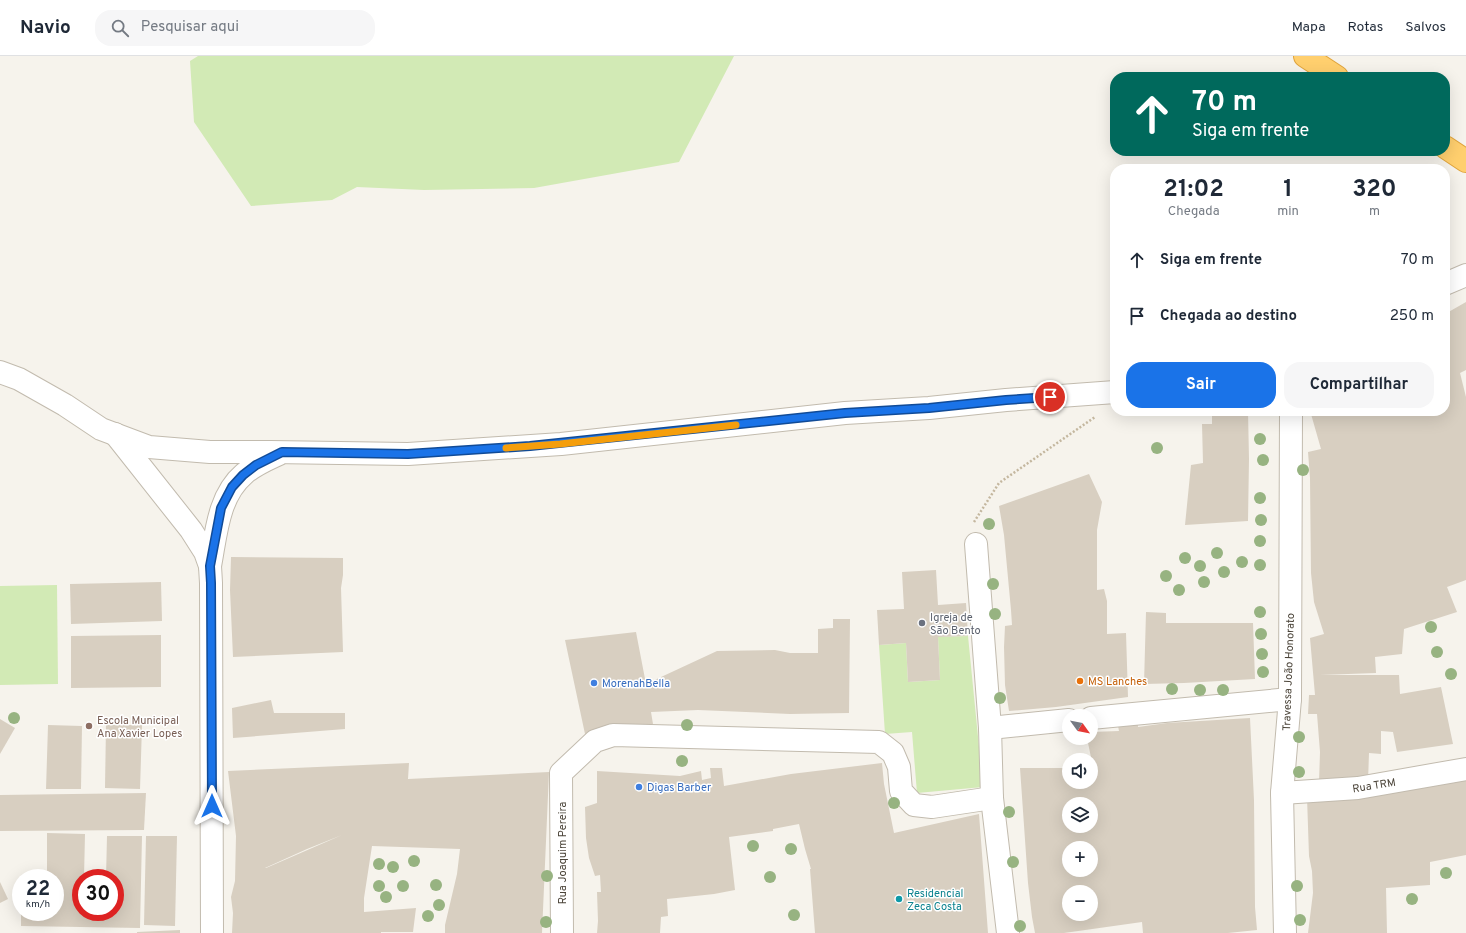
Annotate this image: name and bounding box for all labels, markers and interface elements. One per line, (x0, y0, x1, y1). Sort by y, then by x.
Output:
search box (95, 10, 375, 46)
text: Navio (20, 16, 71, 40)
icon: search (109, 17, 131, 39)
text: Pesquisar aqui (141, 18, 239, 37)
text: Mapa (1292, 19, 1326, 36)
text: Rotas (1348, 19, 1383, 36)
text: Salvos (1405, 19, 1446, 36)
text: 70 m (1192, 85, 1257, 121)
icon: ahead (1126, 88, 1178, 140)
text: Siga em frente (1192, 120, 1309, 143)
text: 21:02 (1163, 175, 1224, 205)
text: 1 (1283, 175, 1293, 205)
text: 320 (1352, 175, 1397, 205)
text: Chegada (1168, 204, 1220, 220)
text: min (1277, 204, 1299, 220)
text: m (1369, 204, 1380, 220)
icon: ahead (1126, 249, 1148, 271)
text: Siga em frente (1160, 251, 1262, 270)
text: 70 m (1401, 251, 1434, 270)
icon: arrive (1126, 305, 1148, 327)
text: Chegada ao destino (1160, 307, 1297, 326)
text: 250 m (1390, 307, 1434, 326)
button: Sair (1126, 362, 1276, 408)
button: Compartilhar (1284, 362, 1434, 408)
pin (1033, 380, 1067, 414)
icon: arrive (1039, 386, 1061, 408)
place label: Igreja de São Bento (930, 611, 981, 638)
street label: Travessa João Honorato (1280, 613, 1298, 731)
marker: Igreja de São Bento (917, 618, 927, 628)
place label: MS Lanches (1088, 675, 1147, 689)
marker: MS Lanches (1075, 676, 1085, 686)
place label: MorenahBella (602, 677, 670, 691)
marker: MorenahBella (589, 678, 599, 688)
north arrow (1062, 709, 1098, 745)
map controls (1062, 709, 1098, 921)
place label: Escola Municipal Ana Xavier Lopes (97, 714, 182, 741)
marker: Escola Municipal Ana Xavier Lopes (84, 721, 94, 731)
button: sound (1062, 753, 1098, 789)
street label: Rua TRM (1351, 776, 1397, 796)
place label: Digas Barber (647, 781, 712, 795)
marker: Digas Barber (634, 782, 644, 792)
position arrow (191, 785, 233, 827)
button: layers (1062, 797, 1098, 833)
street label: Rua Joaquim Pereira (556, 801, 570, 904)
button: + (1062, 841, 1098, 877)
speed limit sign: 30 (72, 869, 124, 921)
text: 22 (26, 877, 50, 903)
button: − (1062, 885, 1098, 921)
place label: Residencial Zeca Costa (907, 887, 963, 914)
marker: Residencial Zeca Costa (894, 894, 904, 904)
text: km/h (26, 898, 50, 911)

